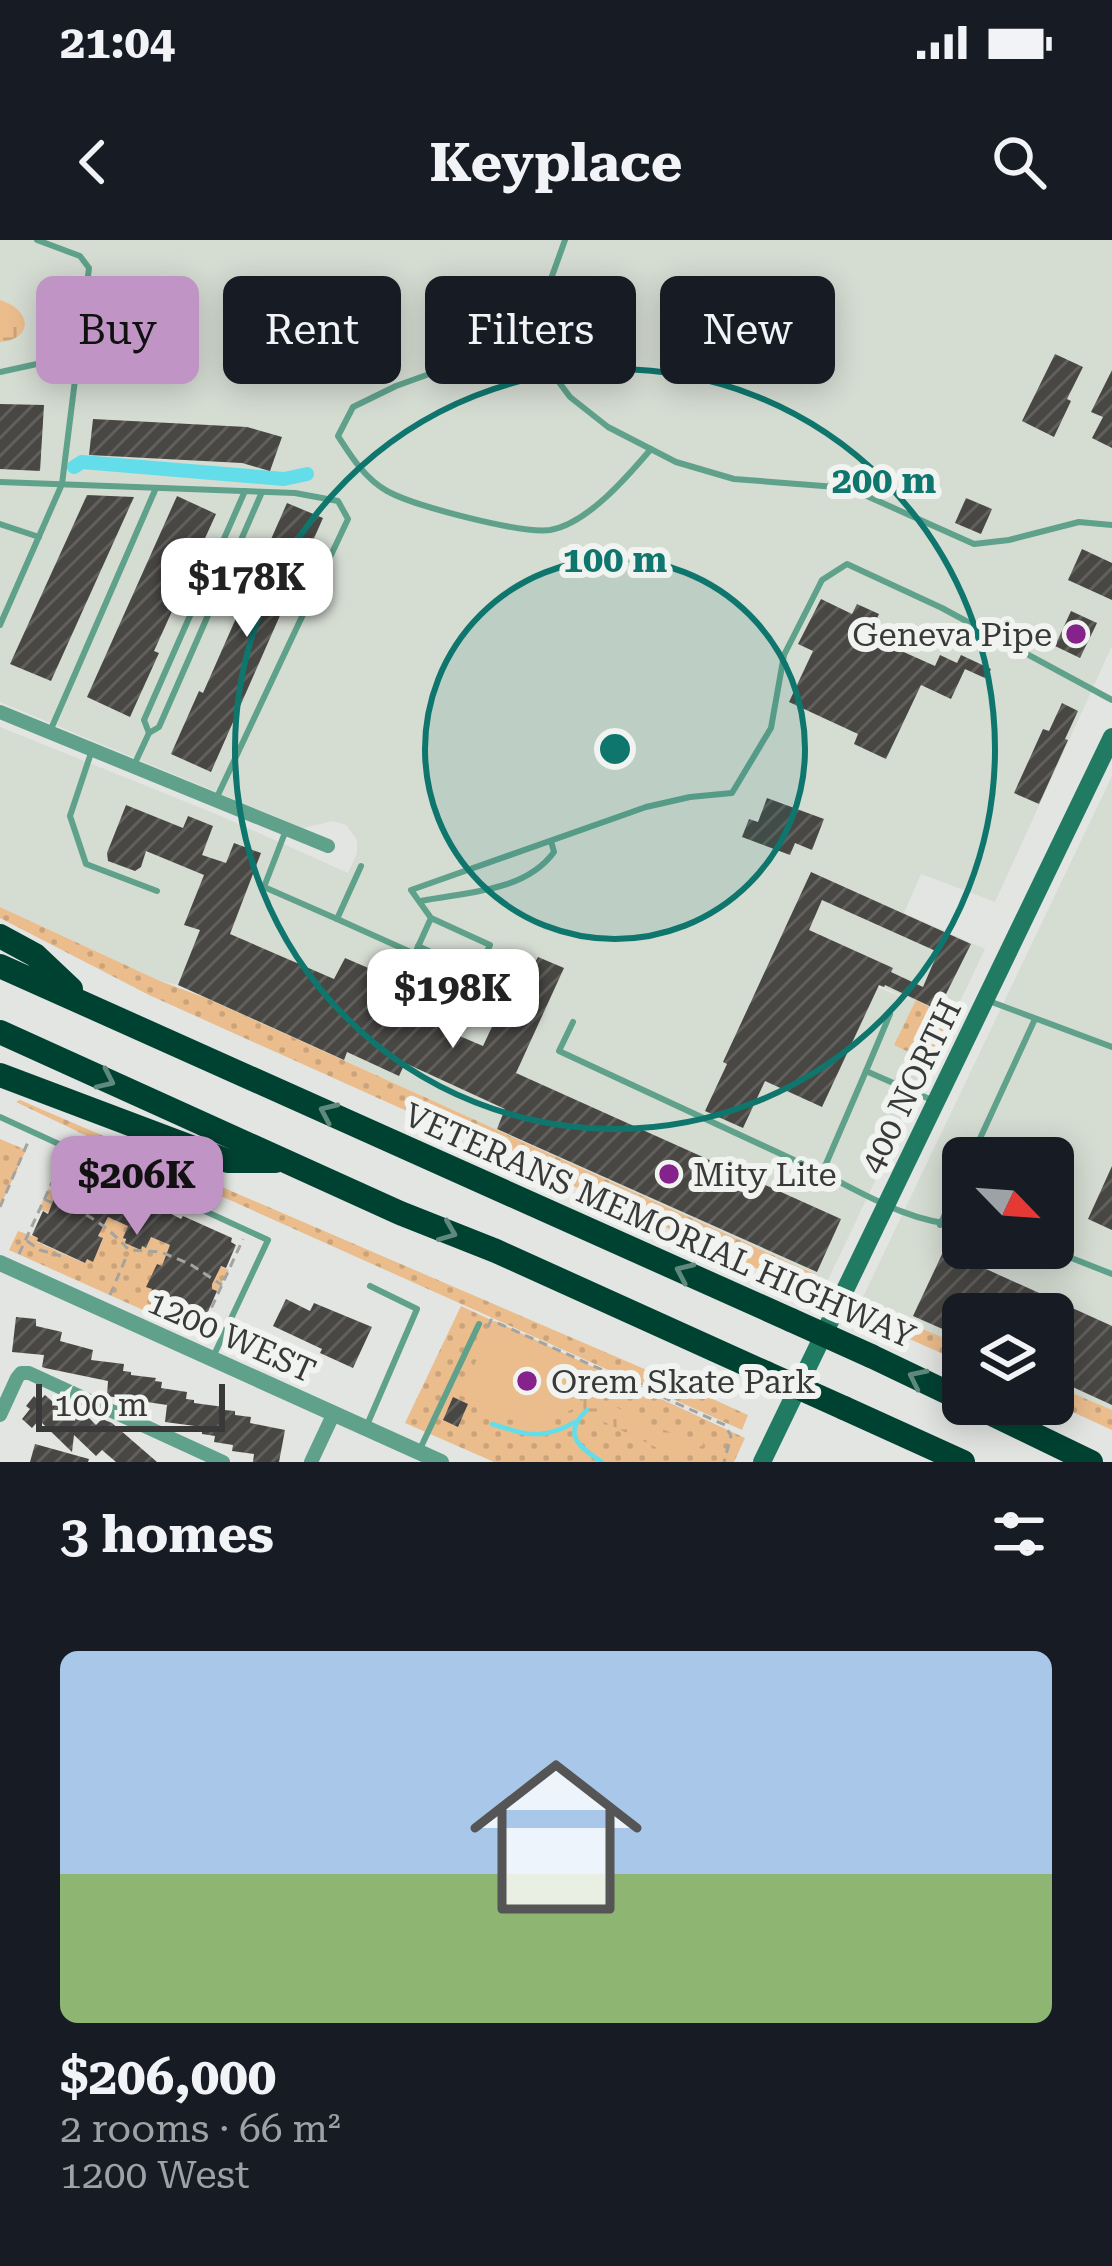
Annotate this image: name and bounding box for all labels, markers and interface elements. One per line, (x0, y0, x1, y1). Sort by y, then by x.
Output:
text: 21:04 (60, 16, 175, 69)
icon: back (60, 129, 126, 195)
icon: search (986, 129, 1052, 195)
text: Keyplace (430, 131, 682, 194)
chip: Buy (36, 276, 199, 384)
chip: Rent (223, 276, 401, 384)
chip: Filters (425, 276, 636, 384)
chip: New (660, 276, 835, 384)
text: 200 m (832, 460, 936, 502)
pin: $178K (163, 538, 331, 640)
text: 100 m (563, 539, 667, 581)
text: $178K (188, 554, 306, 600)
place label: Geneva Pipe (852, 615, 1052, 654)
marker: Geneva Pipe (1063, 621, 1089, 647)
centre of rings (594, 728, 636, 770)
pin: $198K (369, 949, 537, 1051)
text: $198K (394, 965, 512, 1011)
street label: 400 NORTH (852, 993, 969, 1179)
one-way arrow (94, 1066, 116, 1090)
street label: VETERANS MEMORIAL HIGHWAY (398, 1095, 922, 1356)
one-way arrow (319, 1102, 341, 1126)
pin: $206K (53, 1136, 221, 1238)
north arrow (942, 1137, 1074, 1269)
map controls (942, 1137, 1074, 1425)
text: $206K (78, 1152, 196, 1198)
place label: Mity Lite (693, 1155, 837, 1194)
marker: Mity Lite (656, 1161, 682, 1187)
one-way arrow (437, 1218, 458, 1243)
one-way arrow (675, 1263, 696, 1286)
street label: 1200 WEST (142, 1282, 322, 1391)
button: layers (942, 1293, 1074, 1425)
place label: Orem Skate Park (551, 1362, 816, 1401)
marker: Orem Skate Park (514, 1368, 540, 1394)
one-way arrow (908, 1369, 929, 1392)
scale bar (36, 1378, 225, 1431)
text: 100 m (54, 1385, 148, 1424)
icon: filters (986, 1501, 1052, 1567)
text: 3 homes (60, 1505, 274, 1564)
icon: home (448, 1729, 664, 1945)
text: $206,000 (60, 2047, 276, 2106)
text: 2 rooms · 66 m² (60, 2106, 341, 2152)
text: 1200 West (60, 2152, 250, 2198)

